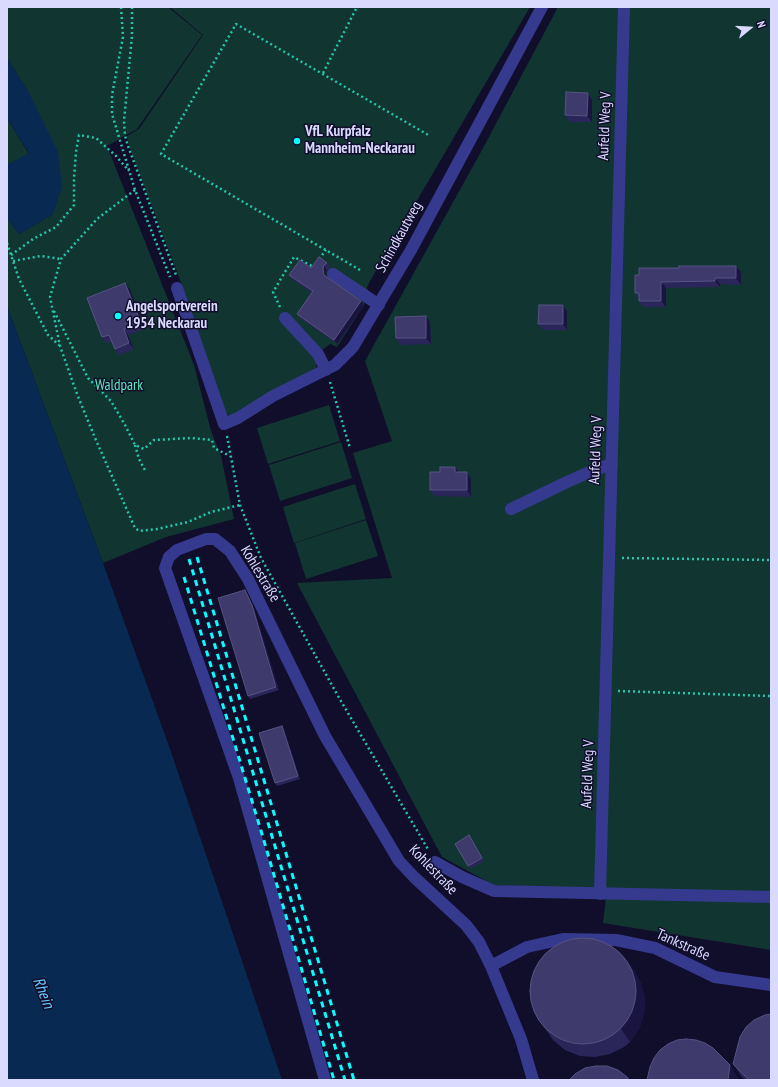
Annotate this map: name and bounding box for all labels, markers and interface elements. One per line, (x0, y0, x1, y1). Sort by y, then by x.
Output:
north arrow (730, 8, 770, 48)
text: N (754, 19, 769, 29)
street label: Aufeld Weg V (595, 91, 615, 161)
place label: VfL Kurpfalz Mannheim-Neckarau (305, 123, 415, 158)
marker: VfL Kurpfalz Mannheim-Neckarau (292, 136, 302, 146)
street label: Schindkautweg (372, 198, 426, 276)
place label: Angelsportverein 1954 Neckarau (126, 298, 218, 333)
marker: Angelsportverein 1954 Neckarau (113, 311, 123, 321)
park label: Waldpark (95, 377, 143, 395)
street label: Aufeld Weg V (586, 415, 606, 485)
street label: Kohlestraße (236, 543, 284, 605)
street label: Aufeld Weg V (578, 739, 598, 809)
street label: Kohlestraße (405, 841, 461, 899)
street label: Tankstraße (653, 925, 713, 965)
water label: Rhein (28, 975, 58, 1011)

